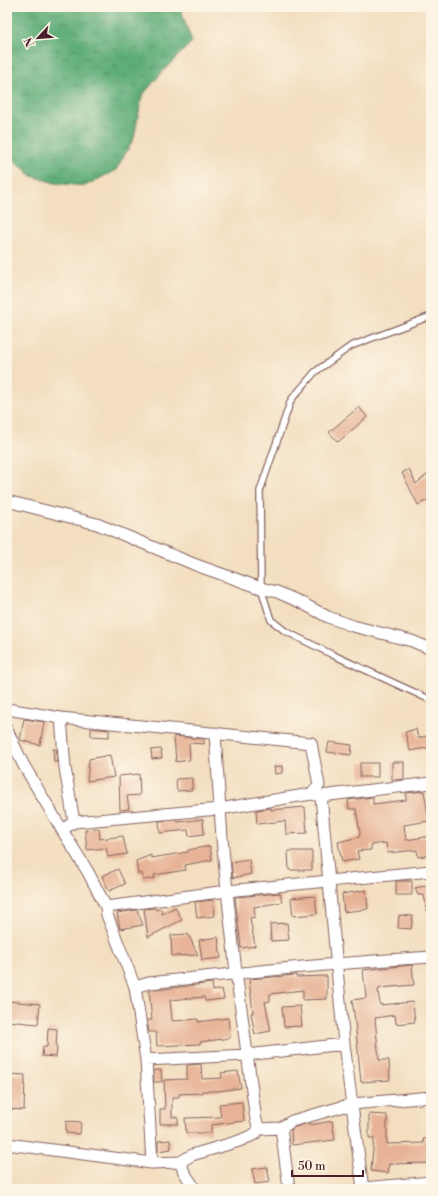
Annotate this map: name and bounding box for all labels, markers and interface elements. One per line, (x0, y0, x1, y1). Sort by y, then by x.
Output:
north arrow (18, 18, 58, 58)
text: N (22, 35, 38, 49)
scale bar (292, 1152, 363, 1178)
text: 50 m (298, 1159, 326, 1174)

